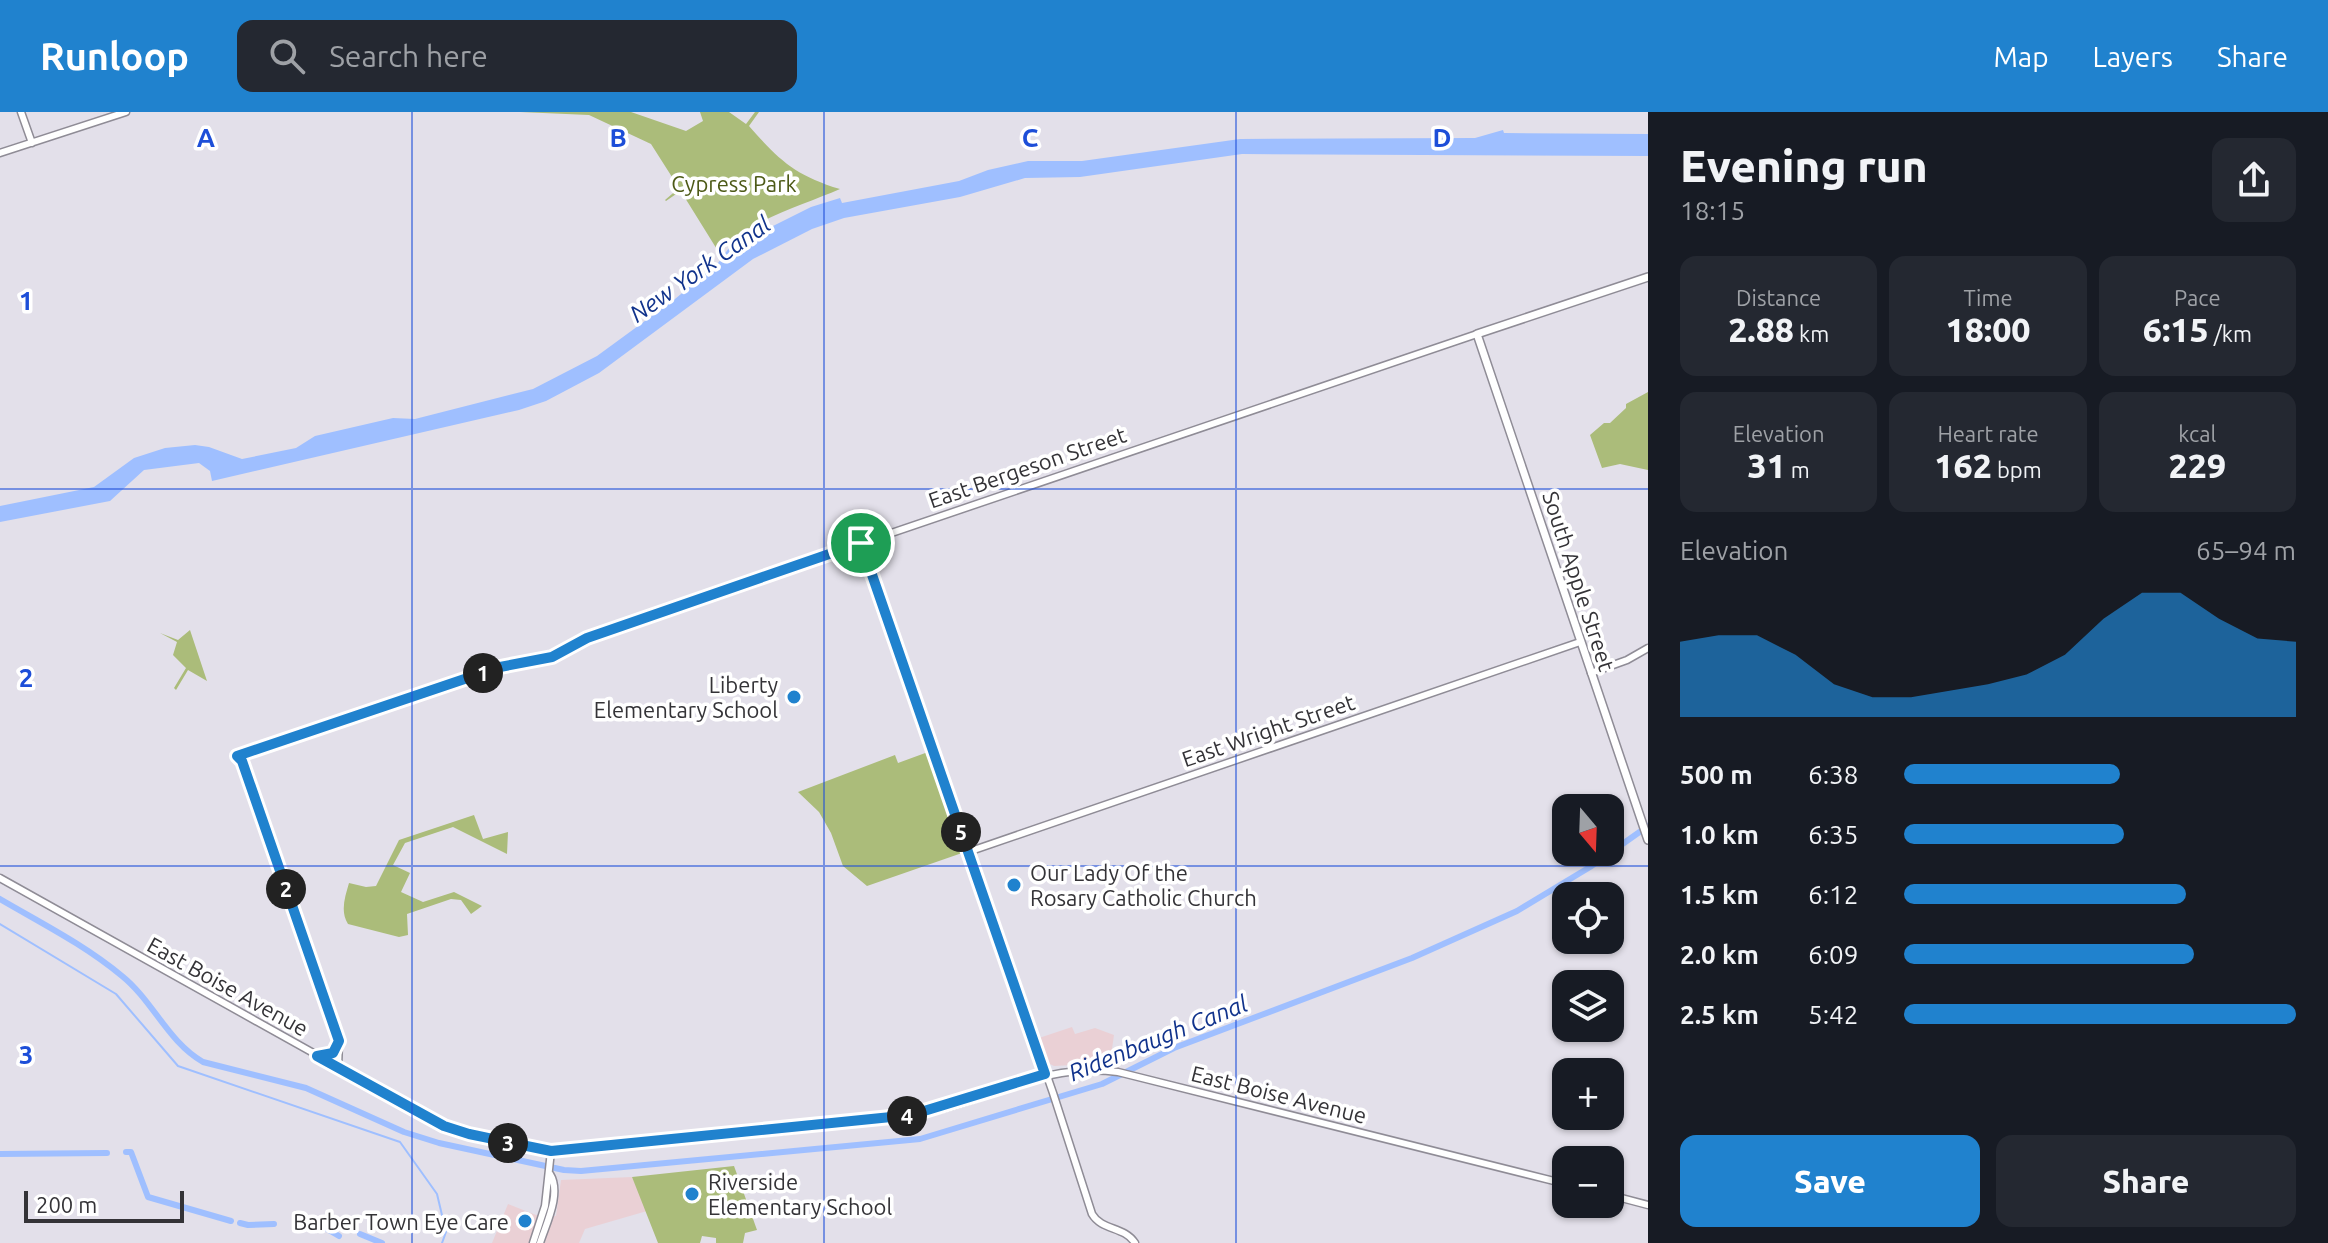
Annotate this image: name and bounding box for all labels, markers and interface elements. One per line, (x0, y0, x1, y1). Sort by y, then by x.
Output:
search box (237, 20, 797, 92)
icon: search (265, 34, 309, 78)
text: Runloop (40, 35, 189, 77)
text: Search here (329, 39, 488, 73)
text: Map (1993, 41, 2049, 72)
text: Layers (2093, 41, 2173, 72)
text: Share (2217, 41, 2288, 72)
text: A (197, 123, 216, 152)
text: B (609, 123, 627, 152)
text: C (1022, 123, 1039, 152)
text: D (1433, 123, 1451, 152)
button: share (2212, 138, 2296, 222)
text: Evening run (1680, 141, 1928, 190)
park label: Cypress Park (671, 171, 797, 196)
text: 18:15 (1680, 196, 1745, 225)
water label: New York Canal (624, 210, 776, 328)
text: Distance (1736, 285, 1821, 310)
text: Time (1963, 285, 2013, 310)
text: Pace (2174, 285, 2221, 310)
text: 1 (19, 286, 33, 315)
text: 2.88 (1728, 310, 1794, 348)
text: 18:00 (1945, 310, 2031, 348)
text: 6:15 (2143, 310, 2209, 348)
text: km (1794, 321, 1829, 346)
text: /km (2209, 321, 2252, 346)
street label: East Bergeson Street (925, 421, 1130, 513)
text: Elevation (1733, 421, 1825, 446)
text: Heart rate (1937, 421, 2039, 446)
text: kcal (2178, 421, 2216, 446)
text: 31 (1747, 446, 1786, 484)
text: 162 (1934, 446, 1992, 484)
text: 229 (2169, 446, 2226, 484)
text: m (1786, 457, 1810, 482)
text: bpm (1992, 457, 2042, 482)
street label: South Apple Street (1538, 488, 1620, 674)
pin (827, 509, 895, 577)
icon: arrive (839, 521, 883, 565)
text: Elevation (1680, 536, 1788, 565)
text: 65–94 m (2196, 536, 2296, 565)
pin: 1 (463, 653, 503, 693)
text: 1 (477, 660, 489, 685)
text: 2 (19, 663, 33, 692)
place label: Liberty Elementary School (594, 672, 778, 722)
marker: Liberty Elementary School (785, 688, 803, 706)
street label: East Wright Street (1178, 689, 1358, 771)
text: 500 m (1680, 760, 1753, 789)
text: 6:38 (1808, 760, 1858, 789)
north arrow (1552, 794, 1624, 866)
map controls (1552, 794, 1624, 1218)
pin: 5 (941, 812, 981, 852)
text: 5 (955, 819, 967, 844)
text: 1.0 km (1680, 820, 1759, 849)
text: 6:35 (1808, 820, 1858, 849)
place label: Our Lady Of the Rosary Catholic Church (1030, 860, 1257, 910)
pin: 2 (266, 869, 306, 909)
text: 2 (280, 876, 292, 901)
marker: Our Lady Of the Rosary Catholic Church (1005, 876, 1023, 894)
text: 1.5 km (1680, 880, 1759, 909)
text: 6:12 (1808, 880, 1858, 909)
button: locate (1552, 882, 1624, 954)
street label: East Boise Avenue (143, 931, 313, 1041)
text: 2.0 km (1680, 940, 1759, 969)
text: 6:09 (1808, 940, 1858, 969)
button: layers (1552, 970, 1624, 1042)
water label: Ridenbaugh Canal (1064, 990, 1252, 1086)
text: 2.5 km (1680, 1000, 1759, 1029)
text: 5:42 (1808, 1000, 1858, 1029)
text: 3 (19, 1040, 33, 1069)
button: + (1552, 1058, 1624, 1130)
street label: East Boise Avenue (1189, 1060, 1369, 1128)
pin: 4 (887, 1096, 927, 1136)
text: 4 (901, 1103, 913, 1128)
pin: 3 (488, 1123, 528, 1163)
text: 3 (502, 1130, 514, 1155)
button: Save (1680, 1135, 1980, 1227)
button: Share (1996, 1135, 2296, 1227)
button: − (1552, 1146, 1624, 1218)
place label: Riverside Elementary School (708, 1169, 892, 1219)
marker: Riverside Elementary School (683, 1185, 701, 1203)
scale bar (24, 1187, 184, 1223)
text: 200 m (36, 1192, 97, 1217)
place label: Barber Town Eye Care (293, 1209, 509, 1234)
marker: Barber Town Eye Care (516, 1212, 534, 1230)

